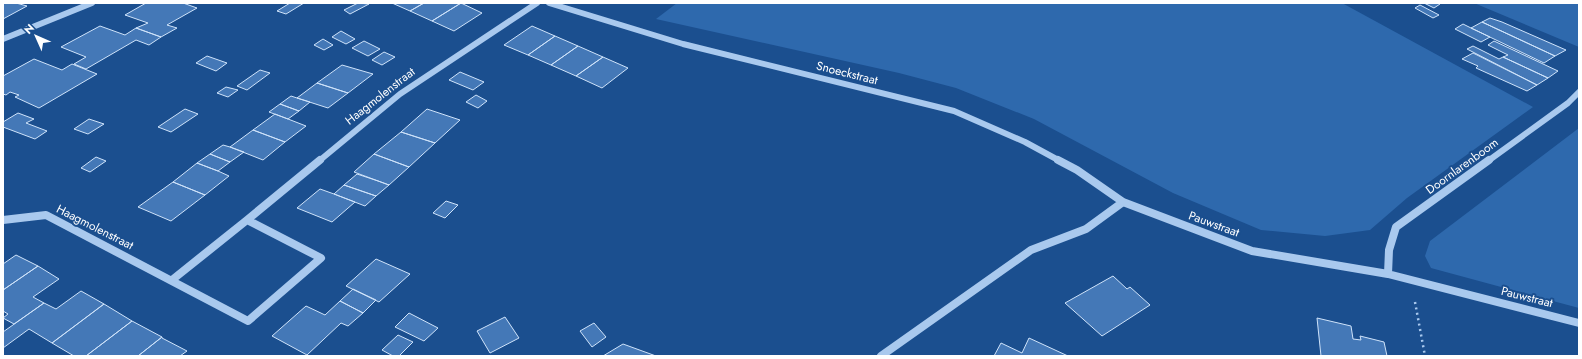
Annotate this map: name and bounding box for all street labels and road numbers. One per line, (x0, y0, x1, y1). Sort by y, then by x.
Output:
street label: Snoeckstraat (814, 57, 880, 89)
street label: Haagmolenstraat (341, 63, 419, 129)
street label: Doornlarenboom (1422, 133, 1502, 199)
street label: Haagmolenstraat (53, 200, 137, 254)
street label: Pauwstraat (1186, 207, 1242, 242)
street label: Pauwstraat (1499, 282, 1555, 312)

